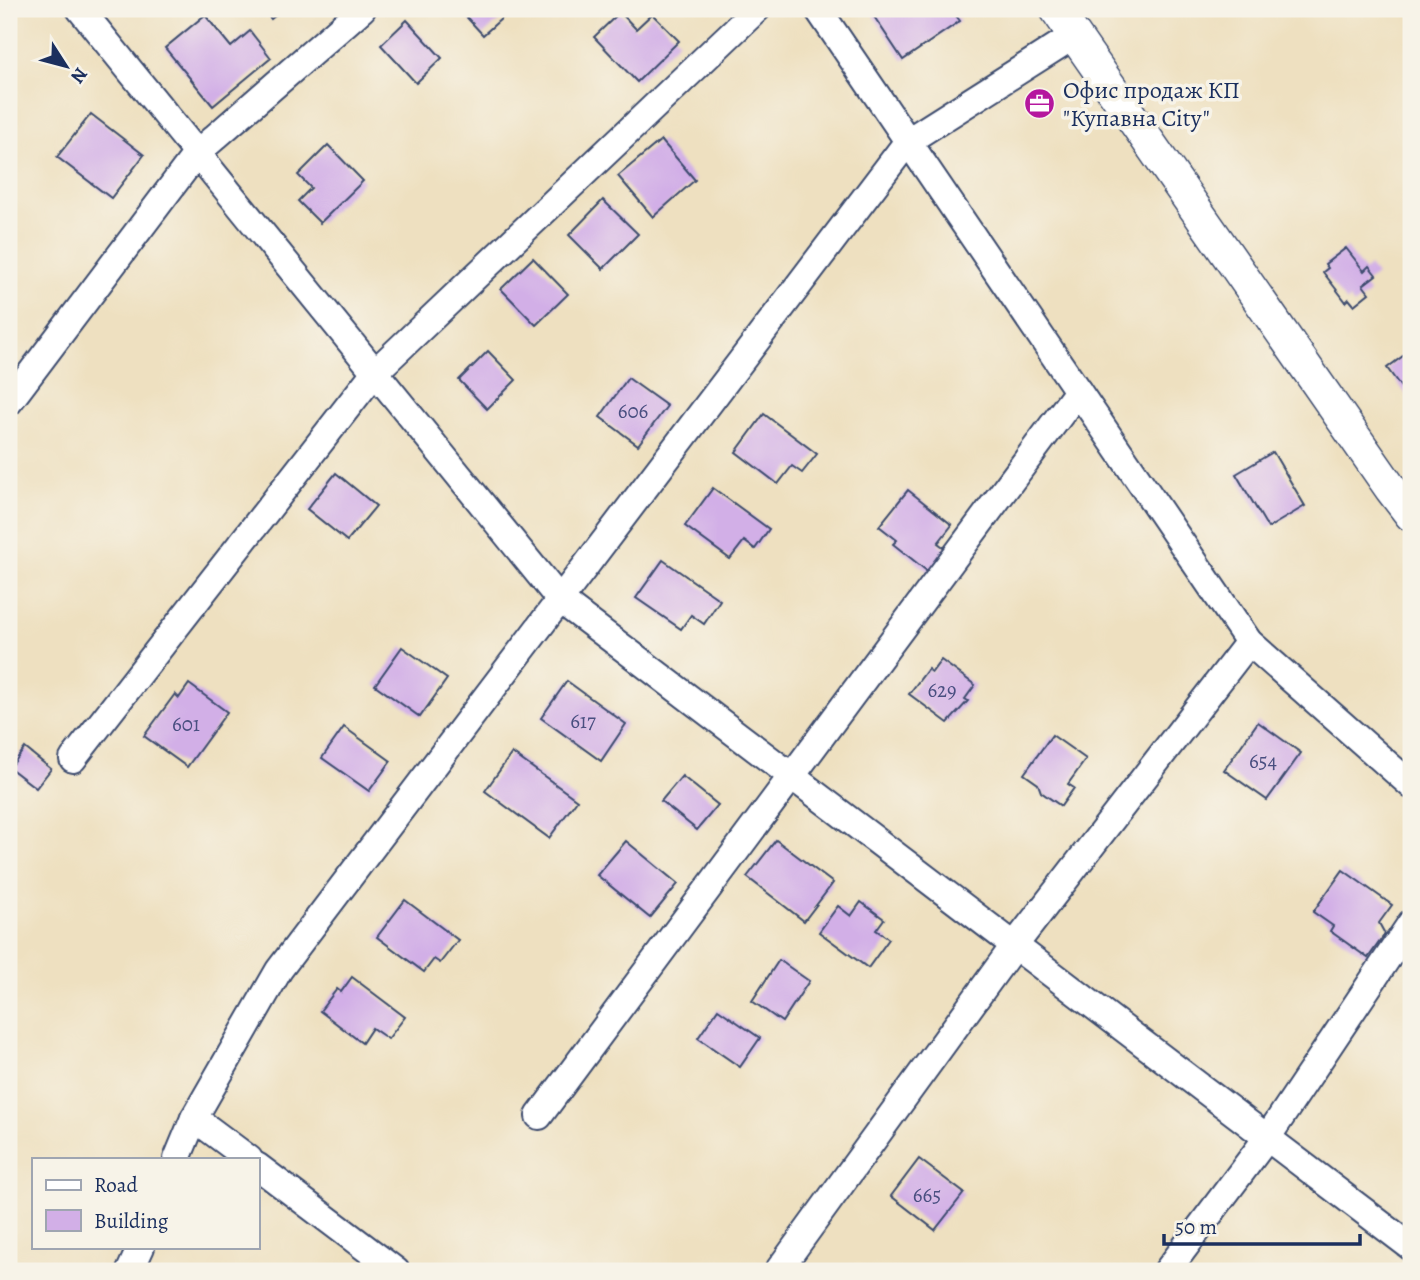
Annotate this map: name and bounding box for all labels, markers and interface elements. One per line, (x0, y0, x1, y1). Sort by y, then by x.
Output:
north arrow (32, 32, 102, 102)
text: N (64, 62, 94, 89)
place label: Офис продаж КП "Купавна City" (1063, 74, 1240, 134)
office icon: Офис продаж КП "Купавна City" (1023, 87, 1057, 121)
house number: 606 (618, 397, 649, 425)
house number: 629 (927, 676, 957, 704)
house number: 617 (570, 707, 596, 735)
house number: 601 (172, 710, 200, 738)
house number: 654 (1249, 747, 1277, 775)
legend (32, 1158, 259, 1248)
text: Road (94, 1171, 138, 1199)
house number: 665 (913, 1181, 941, 1209)
scale bar (1164, 1203, 1360, 1247)
text: Building (94, 1207, 169, 1235)
text: 50 m (1175, 1213, 1217, 1241)

